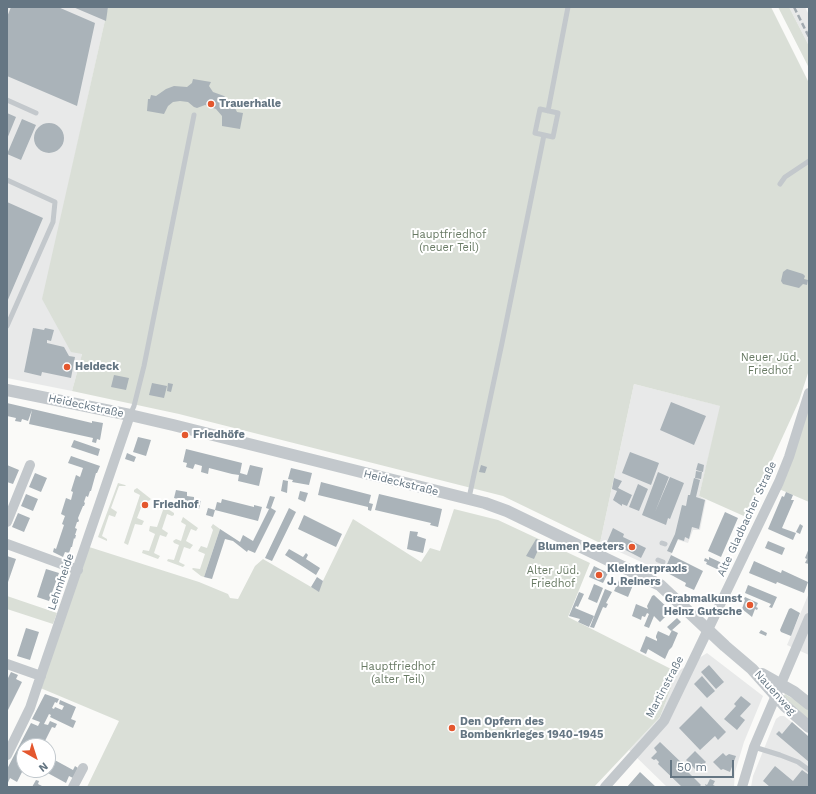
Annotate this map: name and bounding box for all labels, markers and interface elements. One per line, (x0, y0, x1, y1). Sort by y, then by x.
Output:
place label: Trauerhalle (219, 97, 281, 111)
marker: Trauerhalle (206, 99, 216, 109)
park label: Hauptfriedhof (neuer Teil) (412, 228, 486, 254)
park label: Neuer Jüd. Friedhof (741, 351, 799, 377)
place label: Heideck (75, 360, 119, 374)
marker: Heideck (62, 362, 72, 372)
street label: Heideckstraße (47, 392, 125, 420)
place label: Friedhöfe (193, 428, 245, 442)
marker: Friedhöfe (180, 430, 190, 440)
street label: Alte Gladbacher Straße (714, 459, 780, 579)
street label: Heideckstraße (362, 467, 440, 499)
place label: Friedhof (153, 498, 199, 512)
marker: Friedhof (140, 500, 150, 510)
place label: Blumen Peeters (538, 540, 624, 554)
marker: Blumen Peeters (627, 542, 637, 552)
street label: Lehmheide (45, 552, 77, 612)
place label: Kleintierpraxis J. Reiners (607, 562, 687, 588)
park label: Alter Jüd. Friedhof (527, 564, 579, 590)
marker: Kleintierpraxis J. Reiners (594, 570, 604, 580)
place label: Grabmalkunst Heinz Gutsche (664, 592, 742, 618)
marker: Grabmalkunst Heinz Gutsche (745, 600, 755, 610)
street label: Martinstraße (643, 654, 687, 720)
park label: Hauptfriedhof (alter Teil) (361, 660, 435, 686)
street label: Nauenweg (752, 668, 798, 718)
place label: Den Opfern des Bombenkrieges 1940-1945 (460, 715, 603, 741)
marker: Den Opfern des Bombenkrieges 1940-1945 (447, 723, 457, 733)
north arrow (16, 738, 56, 778)
scale bar (672, 752, 736, 778)
text: N (36, 759, 50, 775)
text: 50 m (677, 760, 707, 774)

